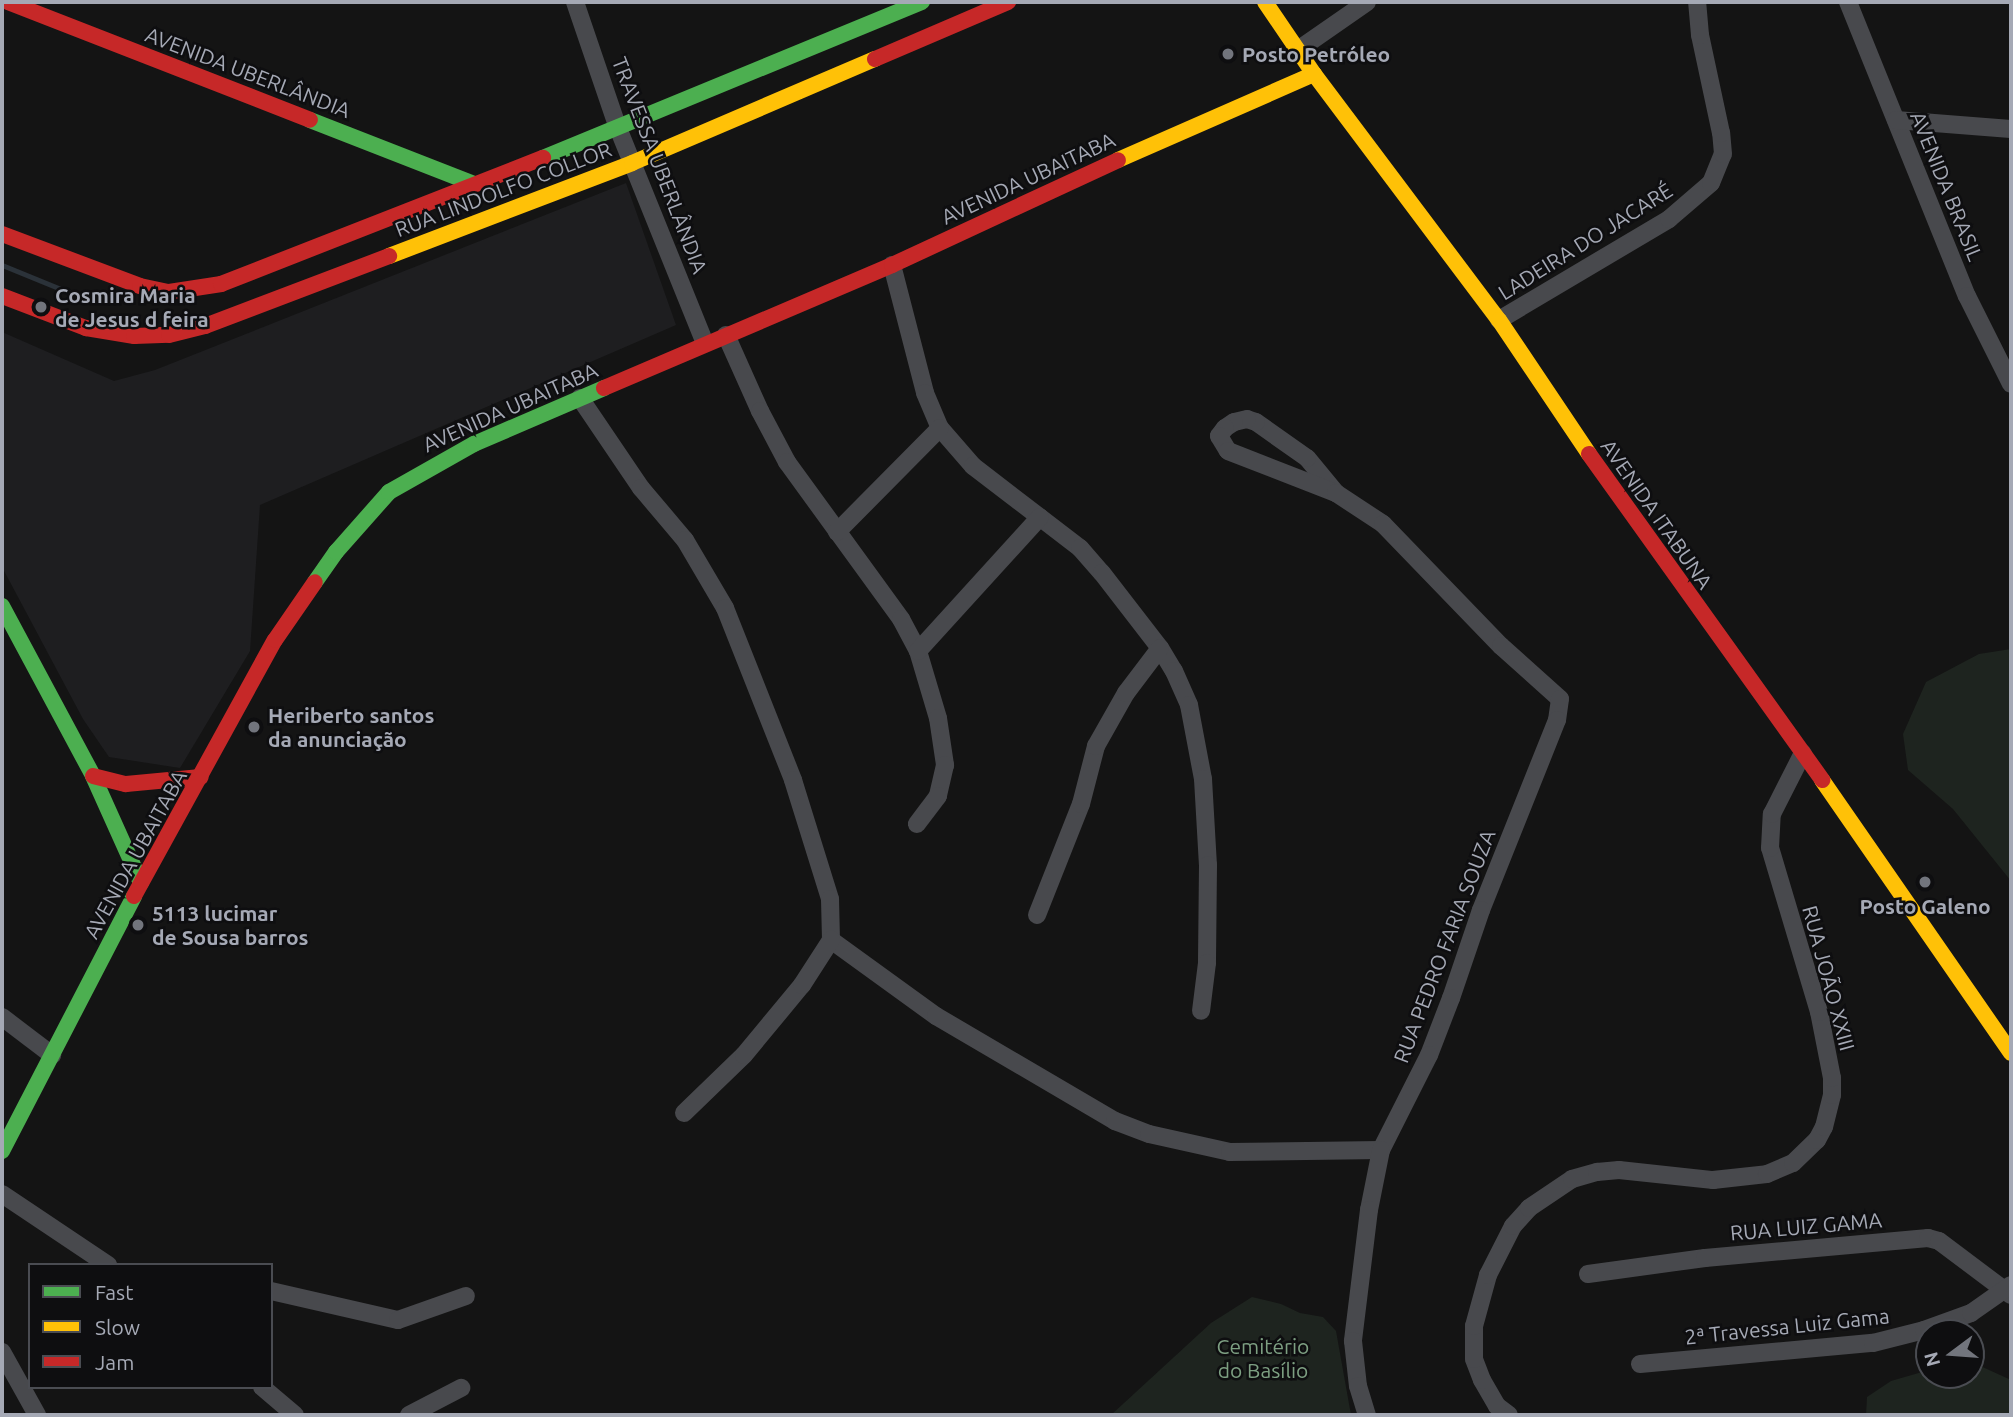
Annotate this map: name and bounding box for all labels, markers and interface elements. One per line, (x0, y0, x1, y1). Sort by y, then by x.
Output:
street label: AVENIDA UBERLÂNDIA (142, 21, 354, 123)
place label: Posto Petróleo (1242, 41, 1390, 67)
marker: Posto Petróleo (1220, 46, 1236, 62)
street label: TRAVESSA UBERLÂNDIA (607, 53, 713, 277)
street label: AVENIDA BRASIL (1905, 107, 1989, 265)
street label: AVENIDA UBAITABA (937, 127, 1119, 229)
street label: RUA LINDOLFO COLLOR (391, 136, 615, 242)
street label: LADEIRA DO JACARÉ (1493, 177, 1677, 305)
place label: Cosmira Maria de Jesus d feira (55, 282, 209, 332)
marker: Cosmira Maria de Jesus d feira (33, 299, 49, 315)
street label: AVENIDA UBAITABA (419, 357, 601, 457)
street label: AVENIDA ITABUNA (1596, 434, 1718, 594)
place label: Heriberto santos da anunciação (268, 702, 434, 752)
marker: Heriberto santos da anunciação (246, 719, 262, 735)
street label: AVENIDA UBAITABA (78, 765, 192, 943)
street label: RUA PEDRO FARIA SOUZA (1388, 826, 1500, 1066)
marker: Posto Galeno (1917, 874, 1933, 890)
place label: Posto Galeno (1859, 893, 1991, 919)
place label: 5113 lucimar de Sousa barros (152, 900, 308, 950)
street label: RUA JOÃO XXIII (1798, 903, 1860, 1053)
marker: 5113 lucimar de Sousa barros (130, 917, 146, 933)
street label: RUA LUIZ GAMA (1729, 1207, 1883, 1245)
legend (28, 1263, 273, 1389)
text: Fast (95, 1280, 133, 1304)
street label: 2ª Travessa Luiz Gama (1683, 1303, 1891, 1349)
text: Slow (95, 1315, 140, 1339)
north arrow (1915, 1319, 1985, 1389)
park label: Cemitério do Basílio (1217, 1333, 1309, 1383)
text: N (1919, 1349, 1944, 1369)
text: Jam (95, 1350, 134, 1374)

